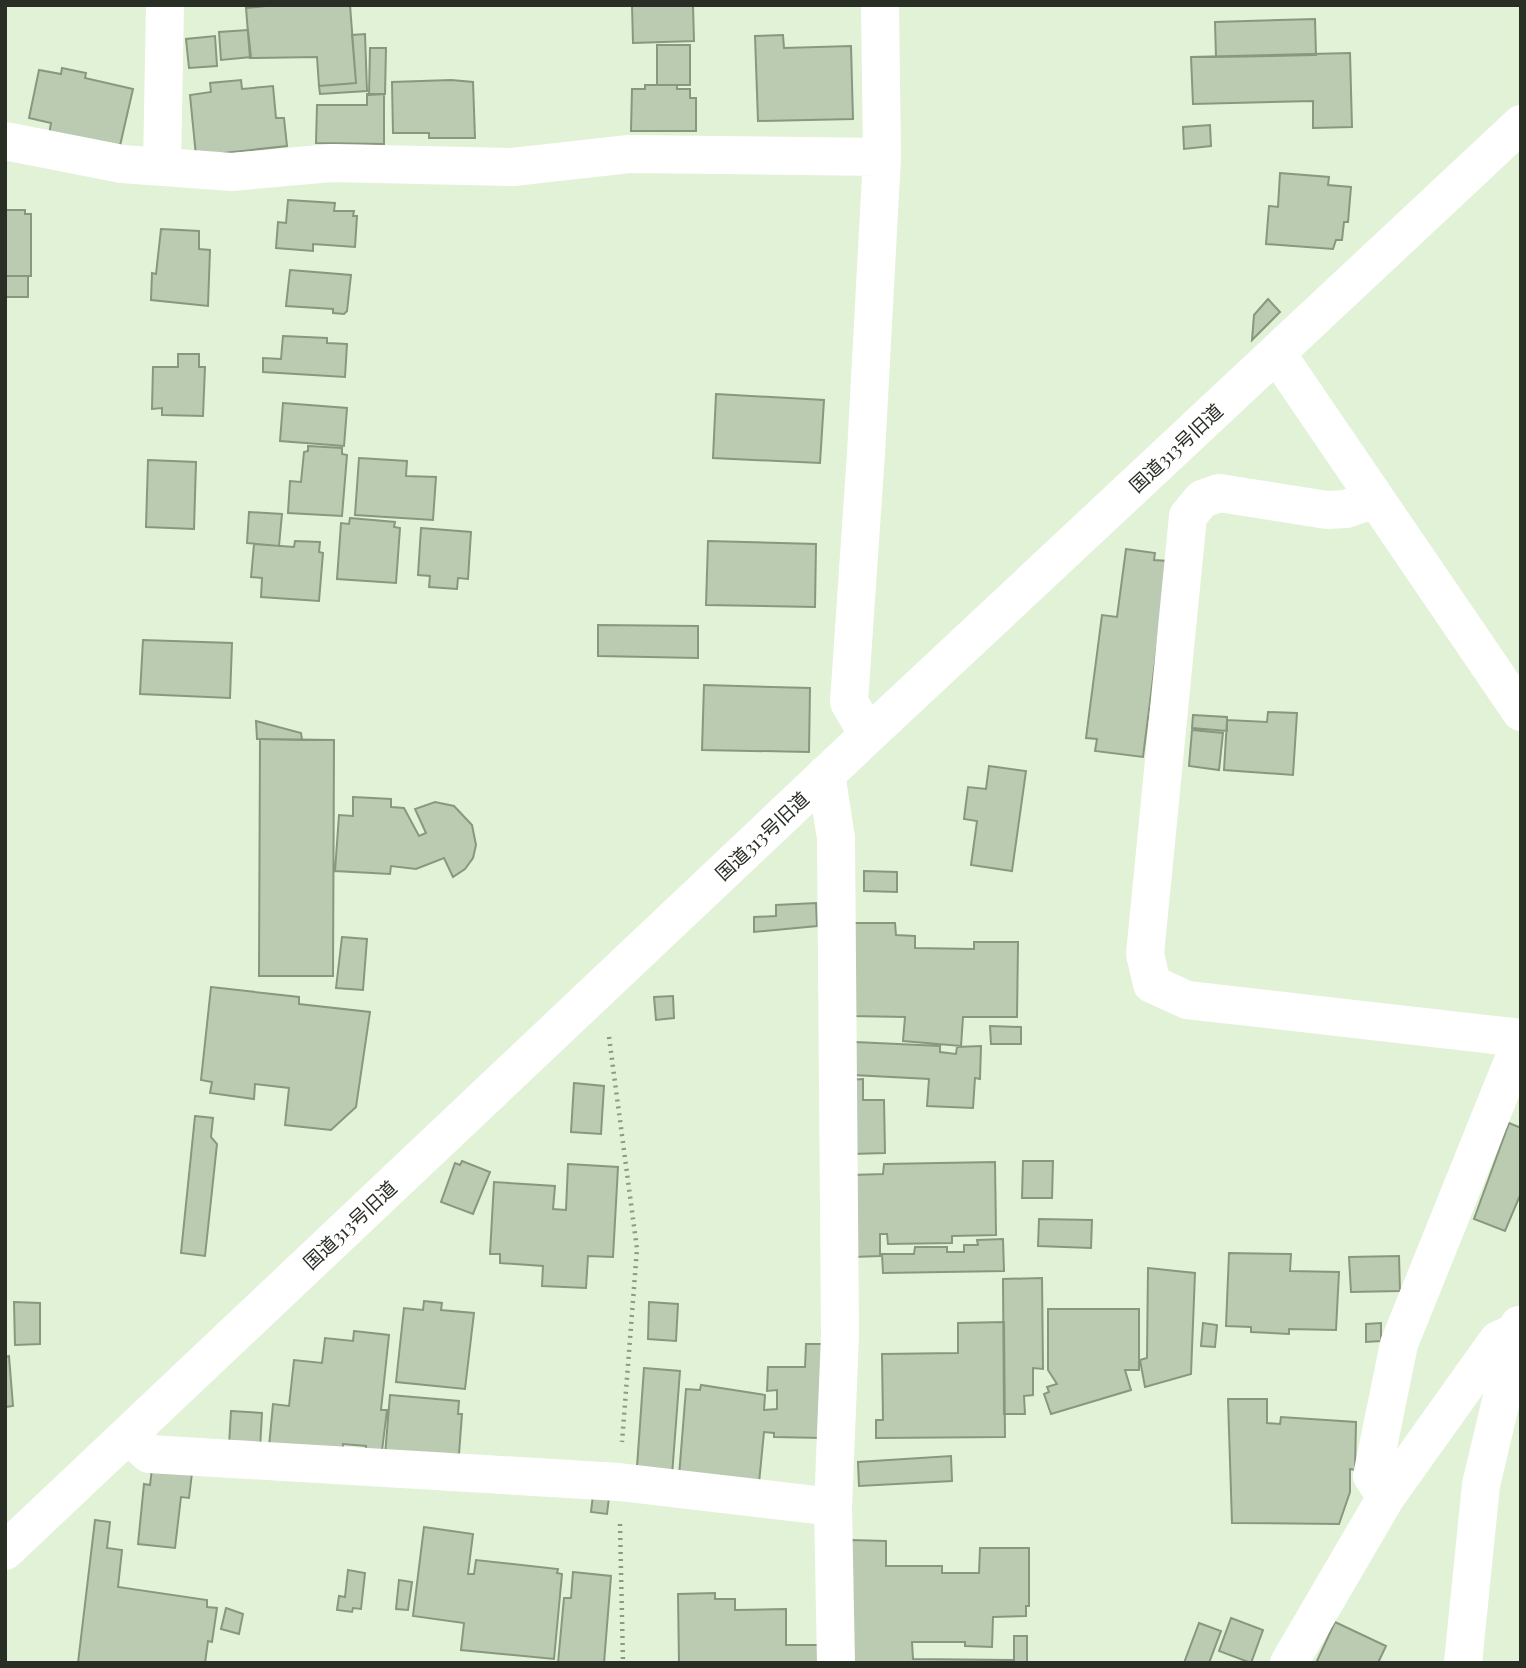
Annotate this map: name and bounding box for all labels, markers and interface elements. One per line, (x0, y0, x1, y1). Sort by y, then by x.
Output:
street label: 国道313号旧道 (1123, 397, 1228, 497)
street label: 国道313号旧道 (709, 785, 814, 885)
street label: 国道313号旧道 (297, 1174, 402, 1274)

